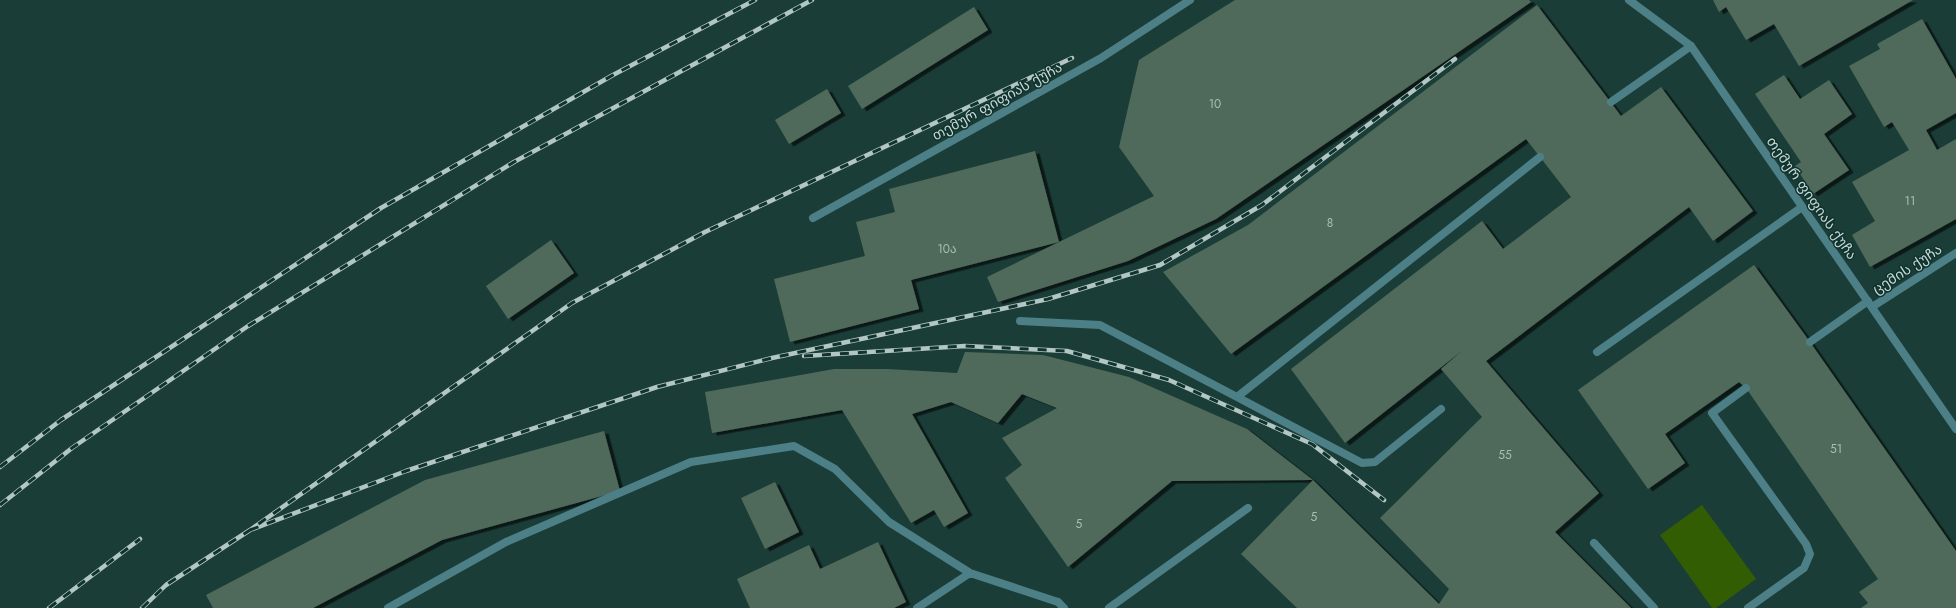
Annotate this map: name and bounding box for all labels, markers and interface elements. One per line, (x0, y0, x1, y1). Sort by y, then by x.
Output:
street label: თემურ ფიფიას ქუჩა (928, 57, 1066, 145)
house number: 10 (1209, 95, 1221, 113)
street label: თემურ ფიფიას ქუჩა (1762, 132, 1862, 264)
house number: 11 (1905, 192, 1915, 210)
house number: 8 (1327, 214, 1333, 232)
street label: ცემის ქუჩა (1868, 239, 1946, 299)
house number: 10ა (937, 240, 957, 258)
house number: 51 (1830, 440, 1842, 458)
house number: 55 (1498, 446, 1512, 464)
house number: 5 (1311, 508, 1318, 526)
house number: 5 (1076, 515, 1083, 533)

